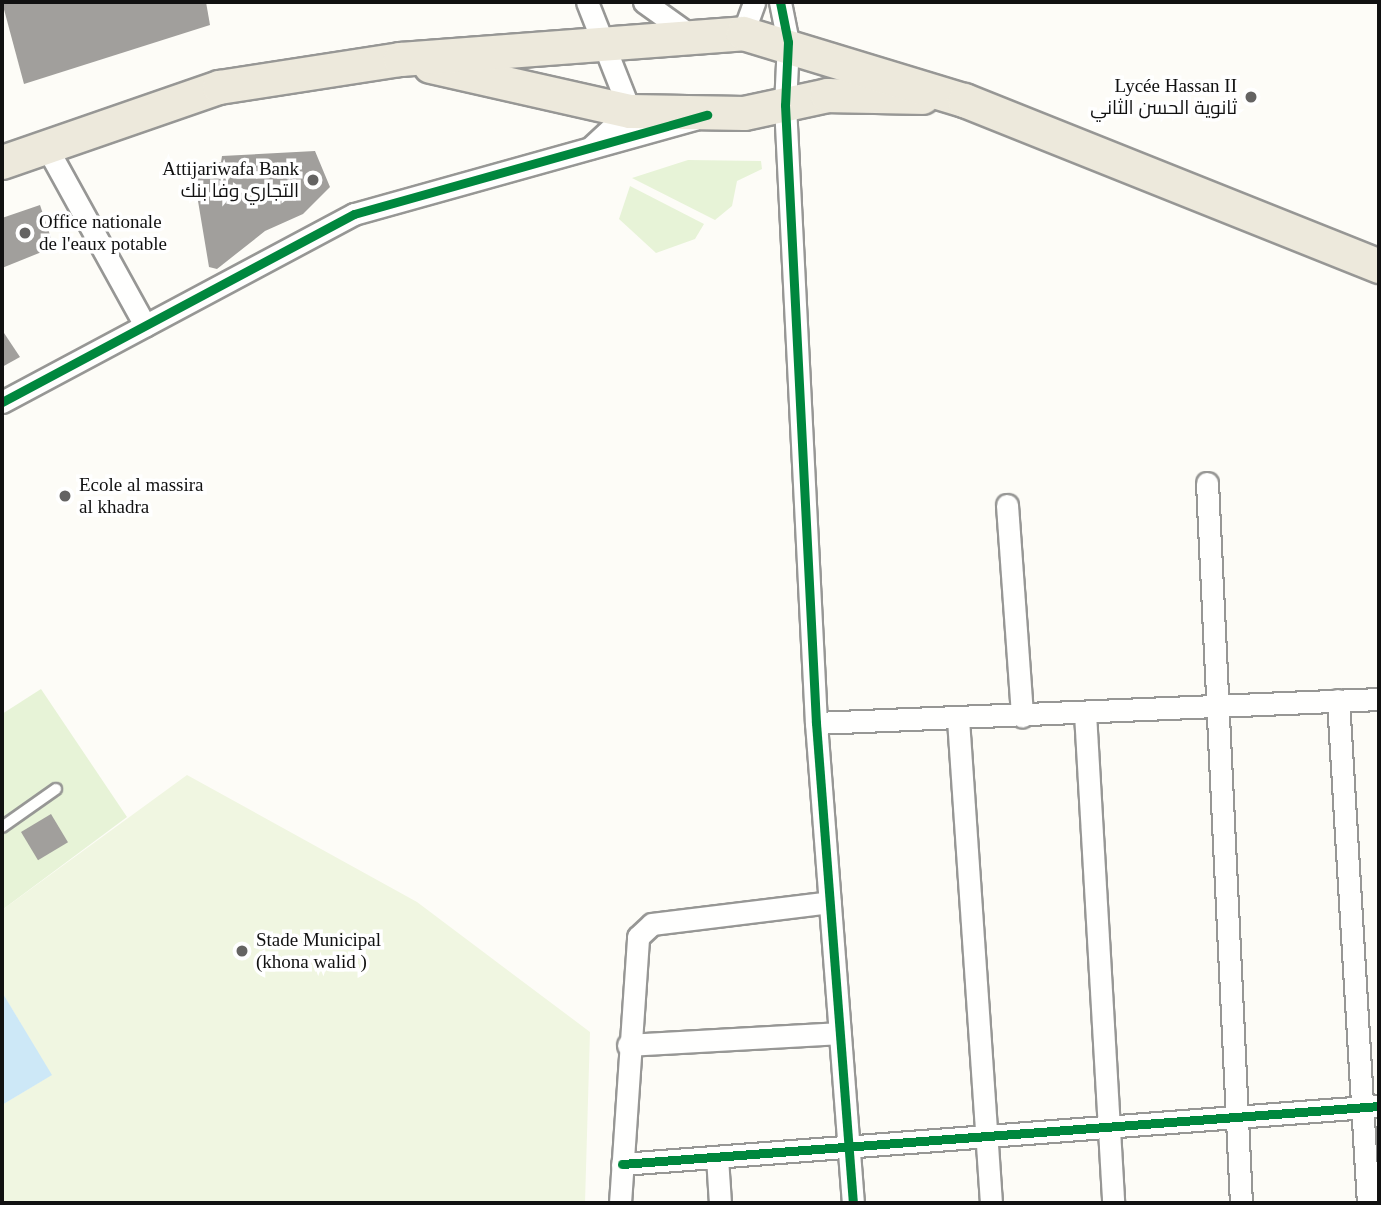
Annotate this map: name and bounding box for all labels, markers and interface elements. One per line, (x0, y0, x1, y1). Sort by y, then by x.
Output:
place label: Lycée Hassan II ثانوية الحسن الثاني (1090, 75, 1237, 119)
marker: Lycée Hassan II ثانوية الحسن الثاني (1243, 89, 1259, 105)
place label: Attijariwafa Bank التجاري وفا بنك (162, 158, 299, 202)
marker: Attijariwafa Bank التجاري وفا بنك (305, 172, 321, 188)
place label: Office nationale de l'eaux potable (39, 211, 167, 255)
marker: Office nationale de l'eaux potable (17, 225, 33, 241)
place label: Ecole al massira al khadra (79, 474, 204, 518)
marker: Ecole al massira al khadra (57, 488, 73, 504)
place label: Stade Municipal (khona walid ) (256, 929, 381, 973)
marker: Stade Municipal (khona walid ) (234, 943, 250, 959)

